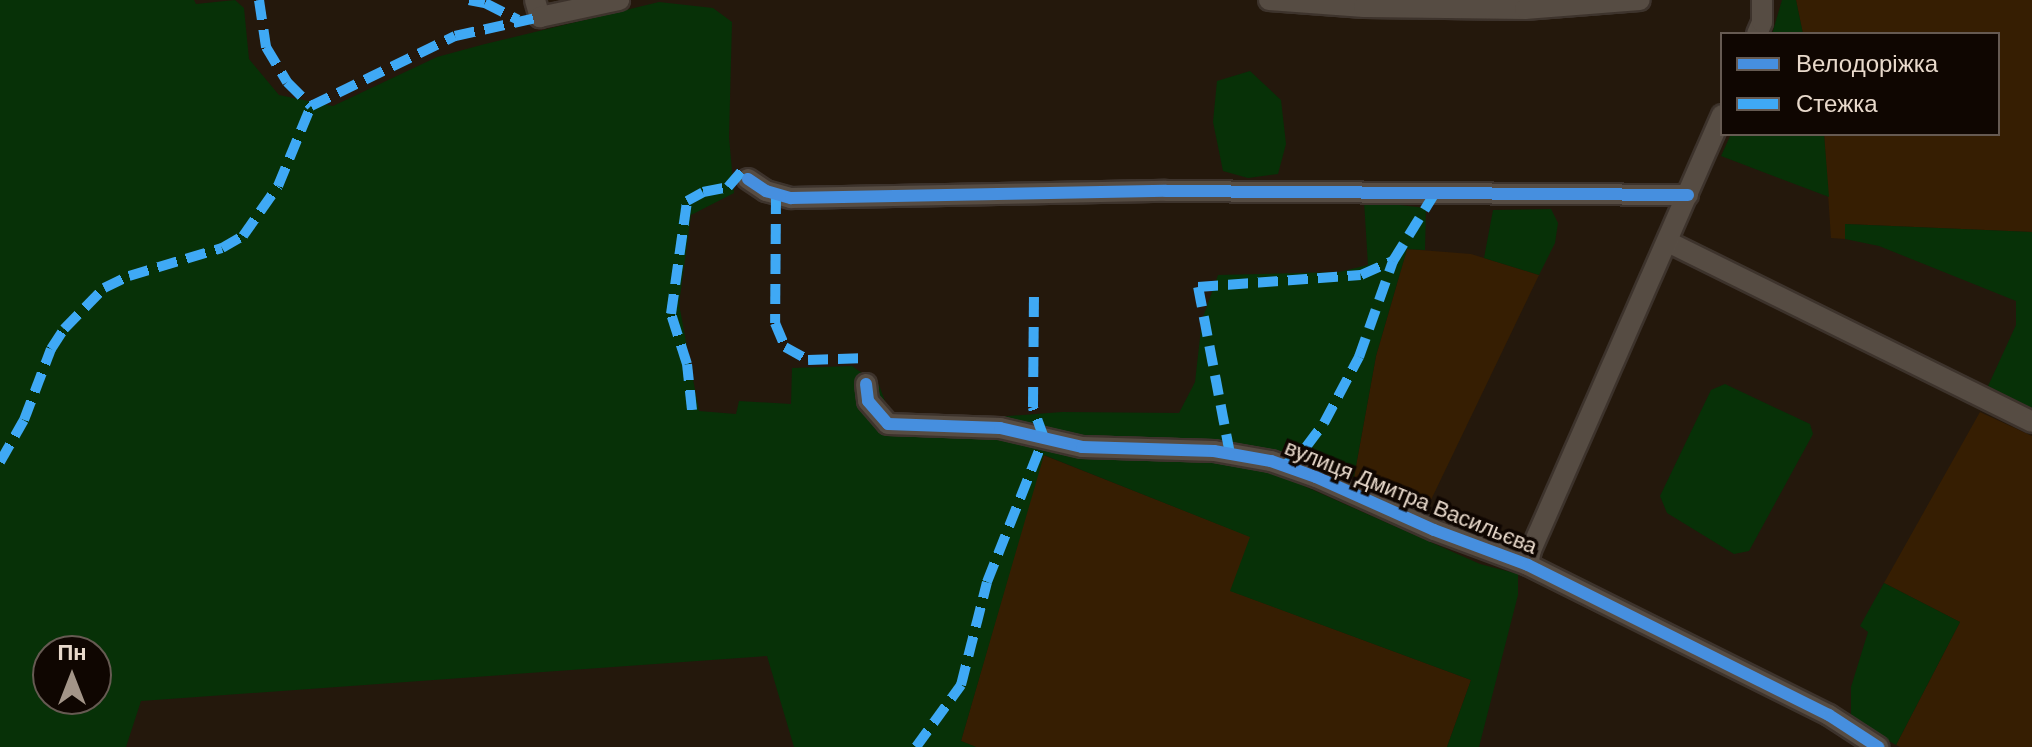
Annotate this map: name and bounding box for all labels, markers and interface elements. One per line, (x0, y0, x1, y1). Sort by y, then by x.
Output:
legend (1720, 32, 2000, 136)
text: Велодоріжка (1796, 50, 1938, 77)
text: Стежка (1796, 90, 1878, 117)
street label: вулиця Дмитра Васильєва (1281, 434, 1541, 560)
north arrow (32, 635, 112, 715)
text: Пн (57, 640, 87, 665)

